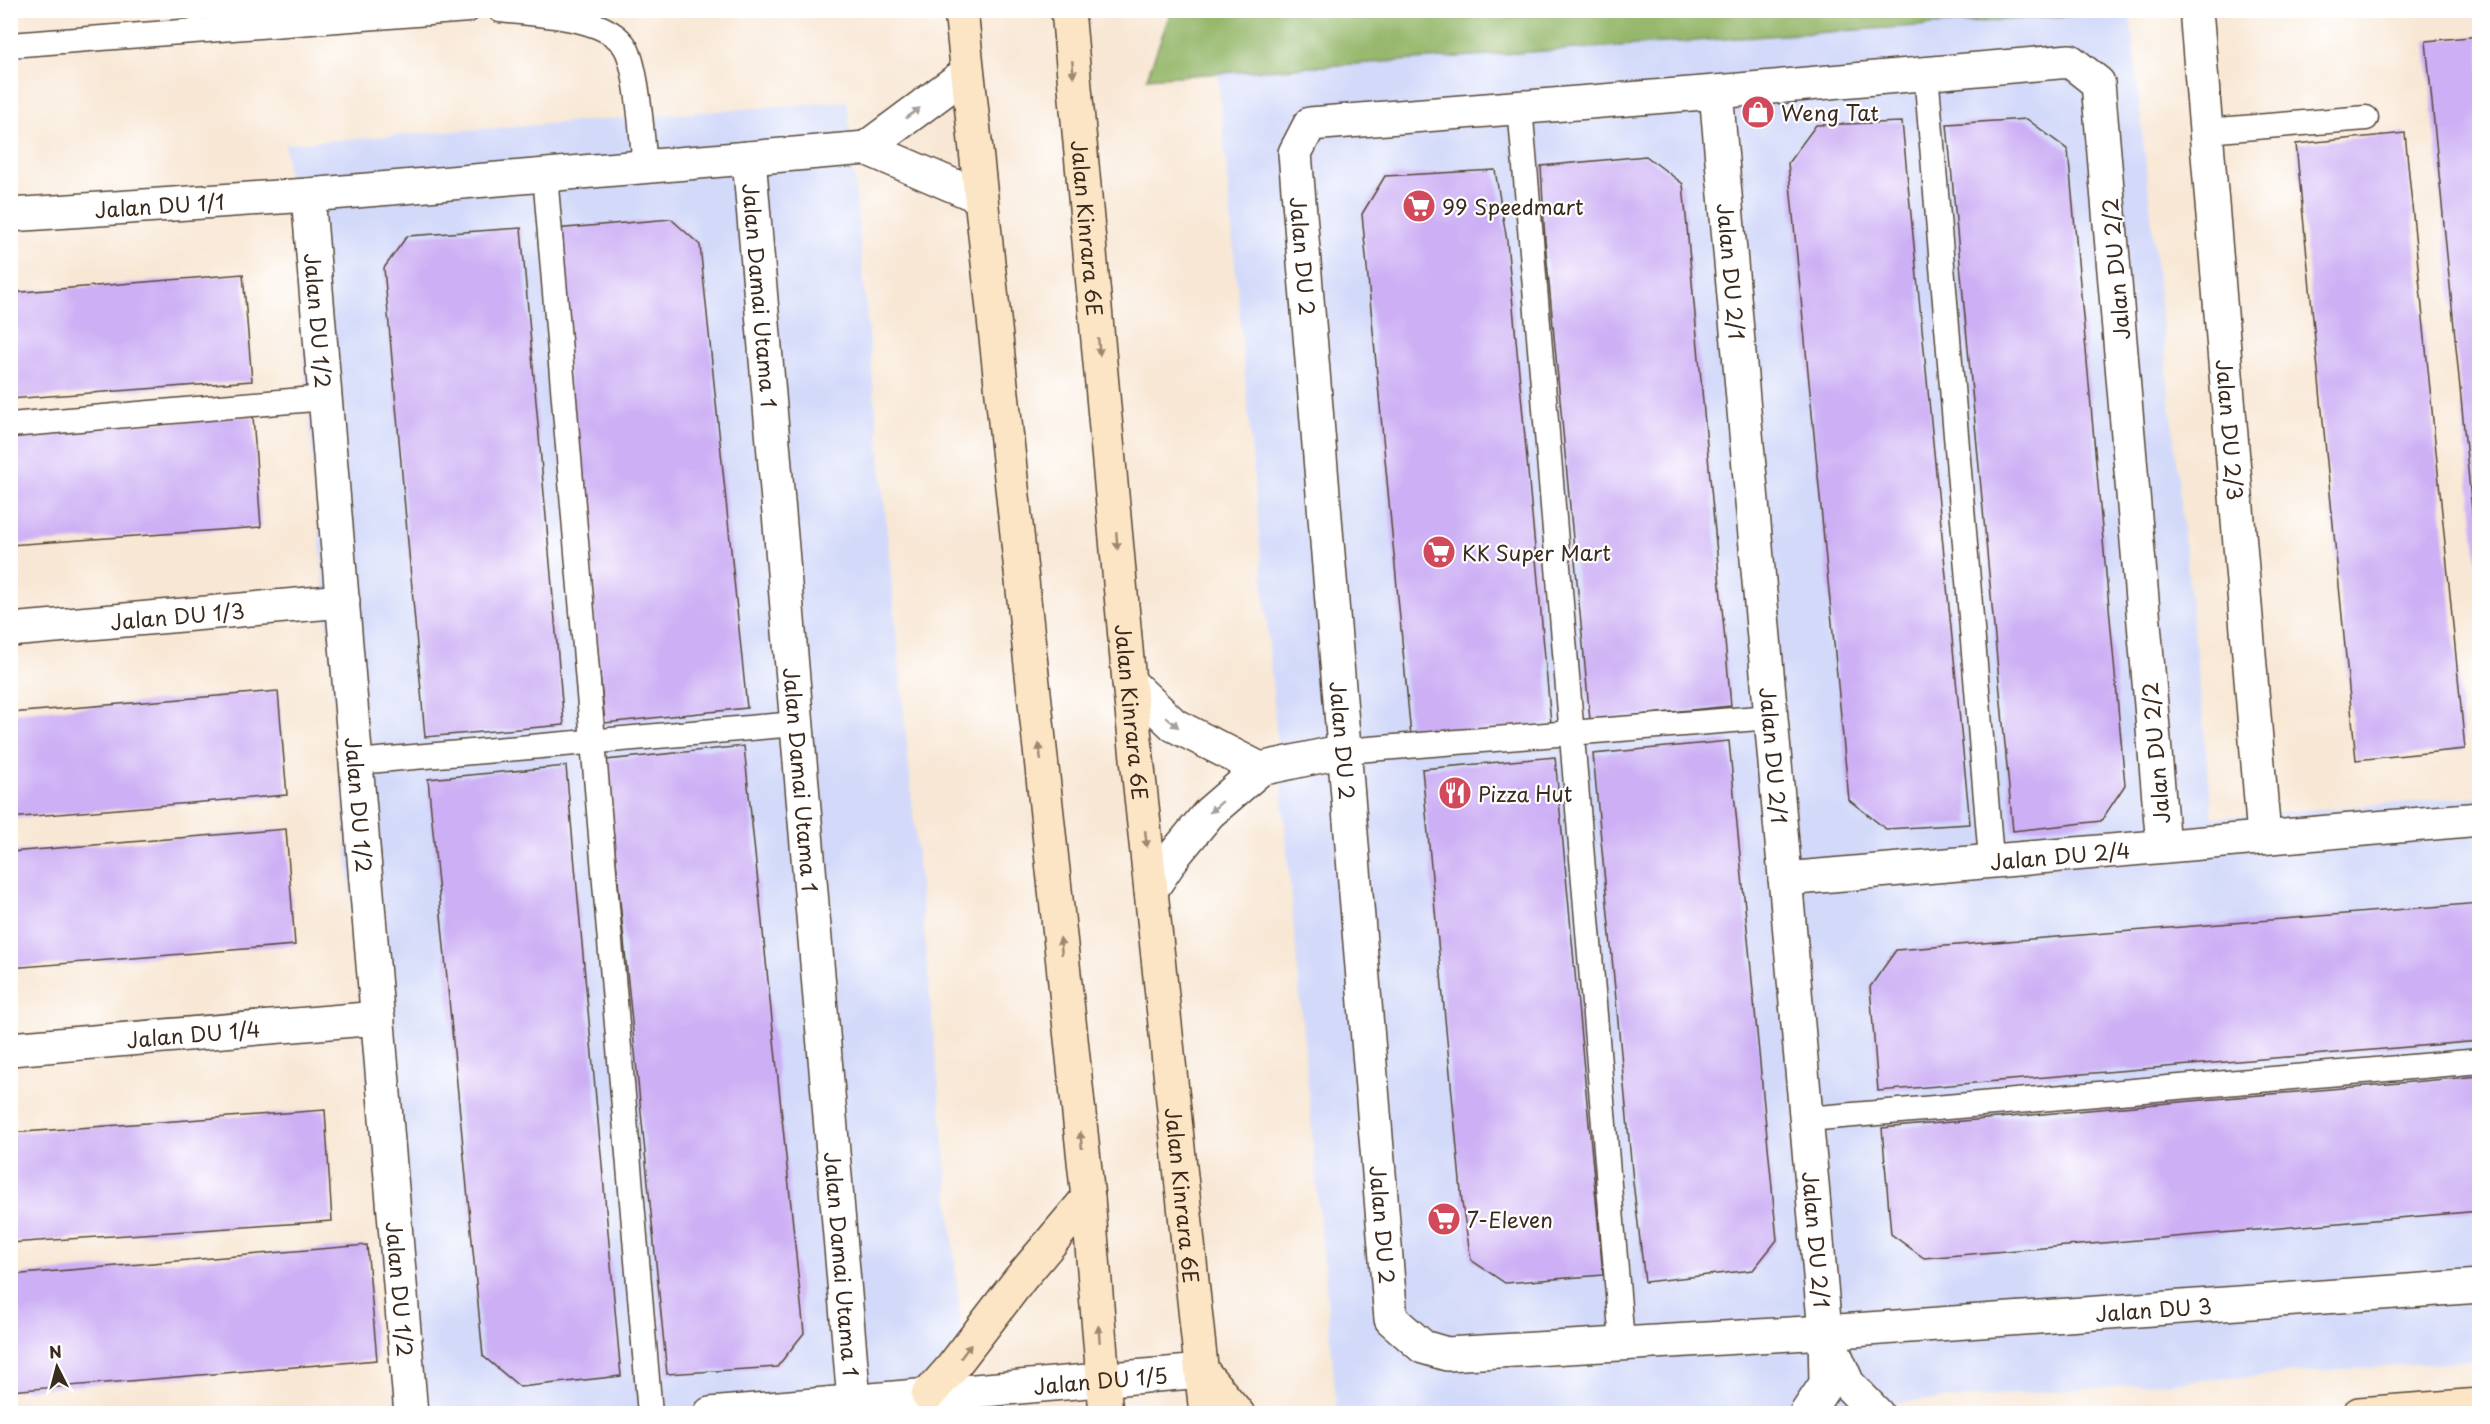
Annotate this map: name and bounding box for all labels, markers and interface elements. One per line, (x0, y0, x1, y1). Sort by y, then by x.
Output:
one-way arrow (1068, 59, 1078, 78)
shop icon: Weng Tat (1740, 94, 1776, 130)
place label: Weng Tat (1781, 96, 1879, 128)
one-way arrow (905, 108, 920, 120)
street label: Jalan Kinrara 6E (1064, 139, 1112, 318)
street label: Jalan Damai Utama 1 (735, 182, 786, 409)
street label: Jalan DU 1/1 (94, 185, 226, 225)
supermarket icon: 99 Speedmart (1401, 188, 1437, 224)
place label: 99 Speedmart (1442, 190, 1584, 222)
street label: Jalan DU 2 (1283, 195, 1324, 317)
street label: Jalan DU 2/2 (2093, 197, 2137, 341)
street label: Jalan DU 2/1 (1710, 202, 1754, 341)
street label: Jalan DU 1/2 (297, 252, 340, 389)
one-way arrow (1094, 337, 1104, 356)
street label: Jalan DU 2/3 (2209, 358, 2252, 501)
one-way arrow (1112, 531, 1121, 550)
supermarket icon: KK Super Mart (1421, 534, 1457, 570)
place label: KK Super Mart (1462, 536, 1611, 568)
street label: Jalan DU 1/3 (109, 594, 246, 637)
street label: Jalan Kinrara 6E (1108, 623, 1157, 802)
street label: Jalan Damai Utama 1 (776, 666, 827, 893)
street label: Jalan DU 2 (1323, 680, 1364, 801)
street label: Jalan DU 2/2 (2133, 681, 2177, 825)
street label: Jalan DU 2/1 (1752, 686, 1796, 825)
one-way arrow (1164, 716, 1180, 729)
street label: Jalan DU 1/2 (338, 736, 381, 874)
one-way arrow (1035, 743, 1045, 762)
restaurant icon: Pizza Hut (1437, 775, 1473, 811)
place label: Pizza Hut (1478, 777, 1572, 809)
one-way arrow (1209, 800, 1224, 813)
one-way arrow (1141, 830, 1151, 849)
street label: Jalan DU 2/4 (1988, 833, 2131, 877)
one-way arrow (1056, 937, 1065, 956)
street label: Jalan DU 1/4 (125, 1012, 262, 1055)
street label: Jalan Kinrara 6E (1158, 1106, 1208, 1285)
one-way arrow (1076, 1131, 1086, 1150)
street label: Jalan Damai Utama 1 (817, 1150, 868, 1378)
street label: Jalan DU 2 (1362, 1164, 1404, 1285)
street label: Jalan DU 2/1 (1795, 1170, 1839, 1309)
supermarket icon: 7-Eleven (1426, 1201, 1462, 1237)
place label: 7-Eleven (1467, 1203, 1553, 1235)
street label: Jalan DU 1/2 (379, 1220, 422, 1358)
street label: Jalan DU 3 (2094, 1289, 2213, 1329)
one-way arrow (1094, 1325, 1104, 1344)
north arrow (27, 1337, 87, 1397)
text: N (48, 1338, 63, 1364)
one-way arrow (959, 1343, 971, 1358)
street label: Jalan DU 1/5 (1032, 1358, 1169, 1402)

